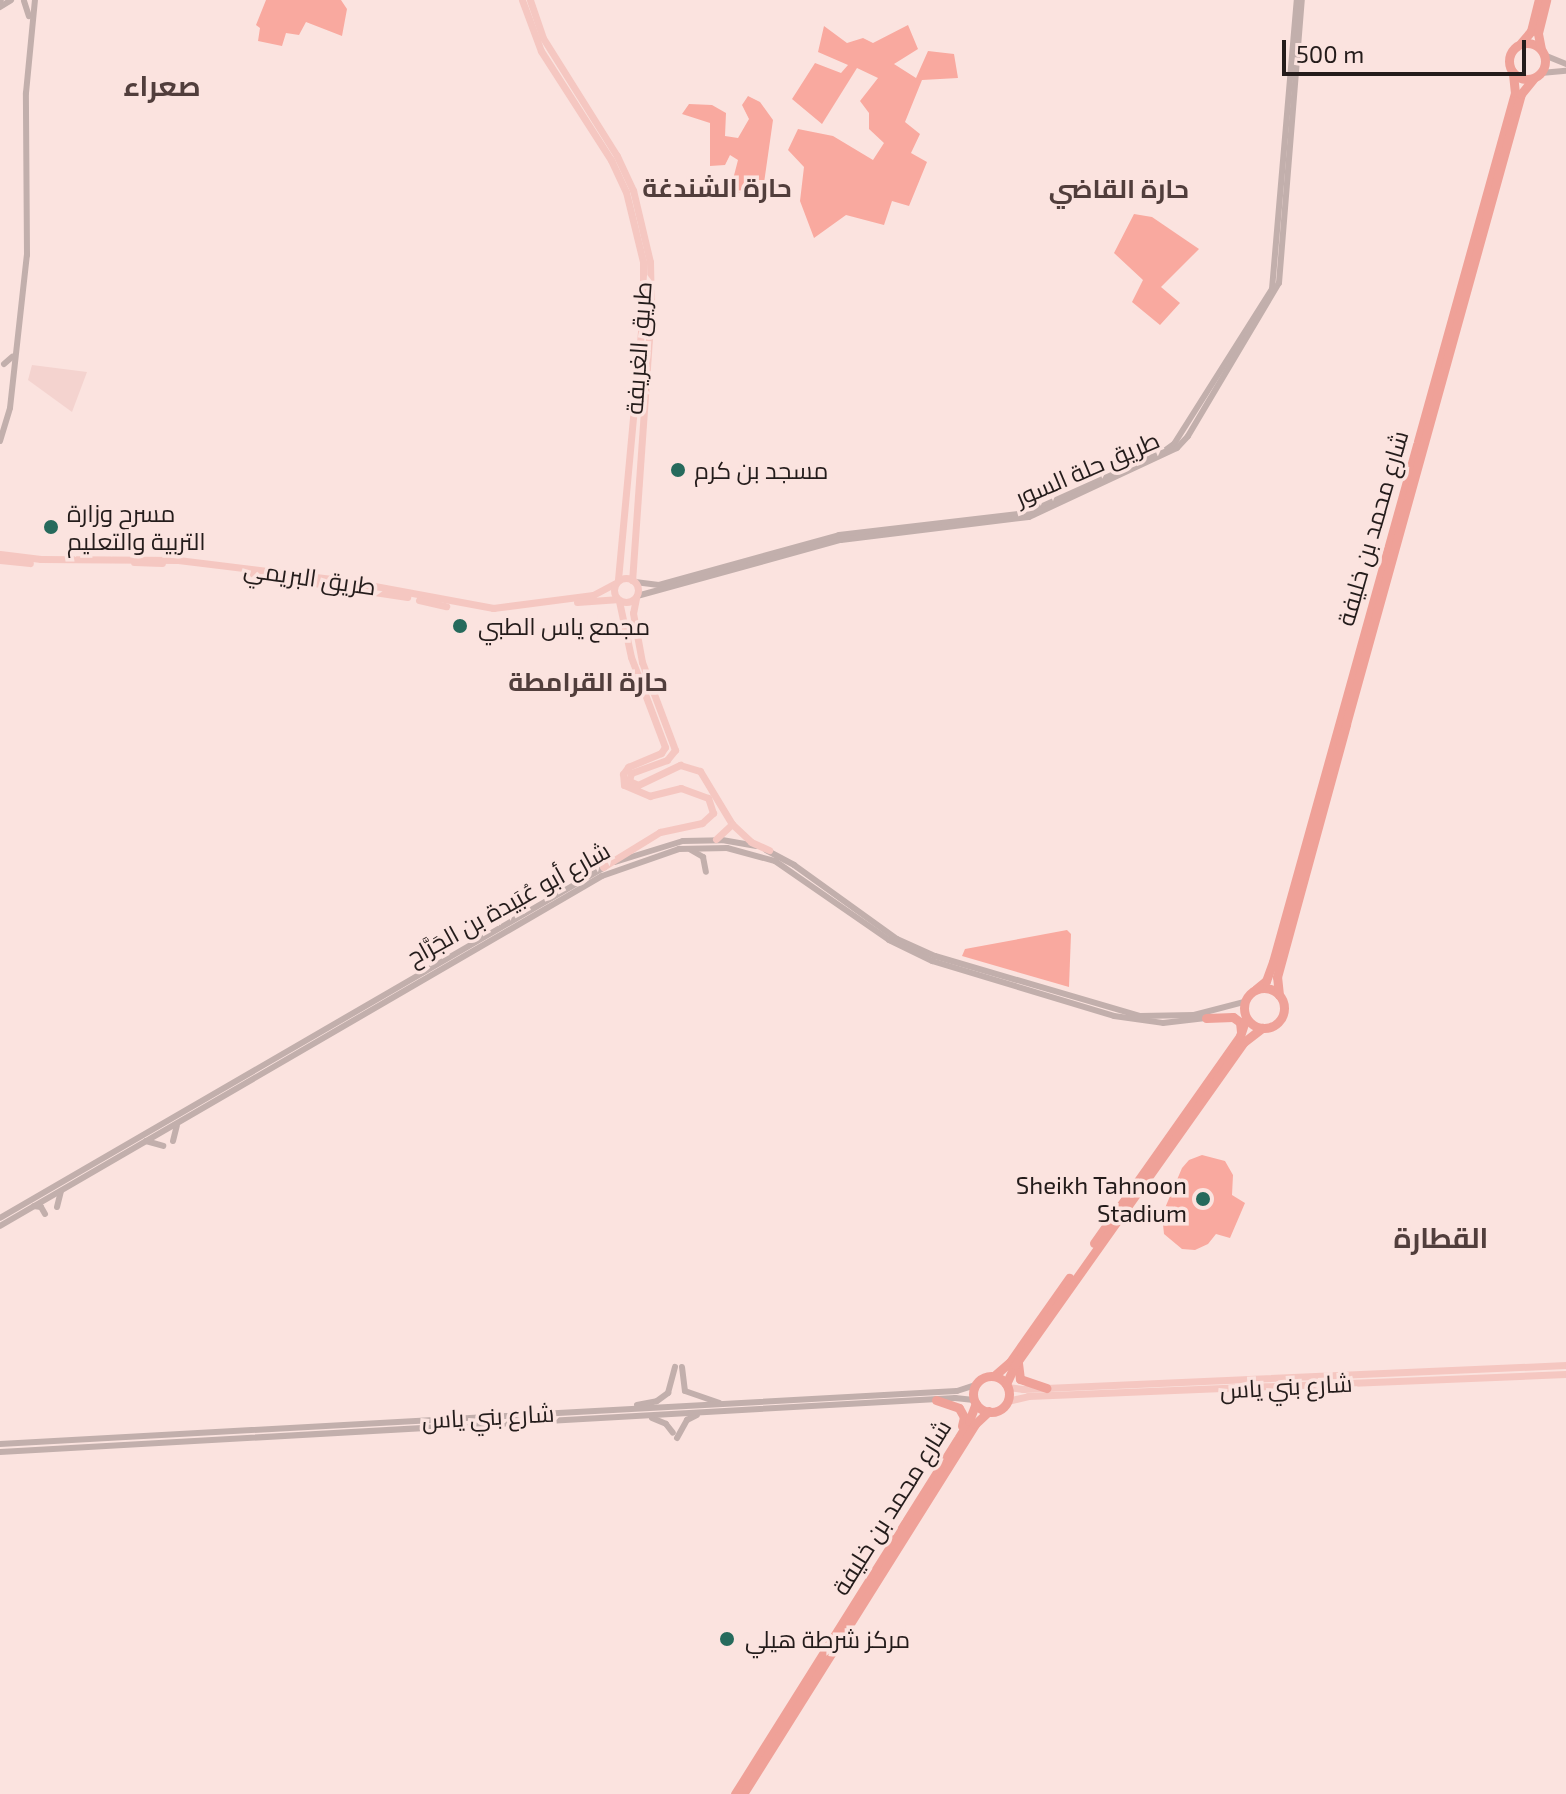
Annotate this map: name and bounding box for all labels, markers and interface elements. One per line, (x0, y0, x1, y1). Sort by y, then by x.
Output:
scale bar (1286, 24, 1530, 74)
text: 500 m (1296, 39, 1364, 68)
district label: صعراء (123, 68, 201, 102)
district label: حارة الشندغة (642, 171, 792, 203)
district label: حارة القاضي (1049, 172, 1189, 204)
street label: طريق الغريفة (619, 281, 657, 415)
street label: طريق حلة السور (1011, 425, 1163, 511)
street label: شارع محمد بن خليفة (1330, 427, 1414, 629)
place label: مسجد بن كرم (694, 456, 828, 484)
marker: مسجد بن كرم (669, 461, 687, 479)
place label: مسرح وزارة التربية والتعليم (67, 499, 206, 555)
marker: مسرح وزارة التربية والتعليم (42, 518, 60, 536)
street label: طريق البريمي (242, 553, 378, 601)
place label: مجمع ياس الطبي (478, 612, 650, 640)
marker: مجمع ياس الطبي (449, 615, 471, 637)
district label: حارة القرامطة (508, 665, 668, 697)
street label: شارع أبو عُبَيدة بن الجَرَّاح (401, 835, 615, 971)
place label: Sheikh Tahnoon Stadium (1015, 1171, 1187, 1227)
marker: Sheikh Tahnoon Stadium (1194, 1190, 1212, 1208)
district label: القطارة (1394, 1220, 1488, 1254)
street label: شارع بني ياس (1219, 1368, 1353, 1404)
street label: شارع بني ياس (421, 1398, 555, 1434)
street label: شارع محمد بن خليفة (825, 1414, 957, 1600)
place label: مركز شرطة هيلي (745, 1625, 910, 1653)
marker: مركز شرطة هيلي (716, 1628, 738, 1650)

